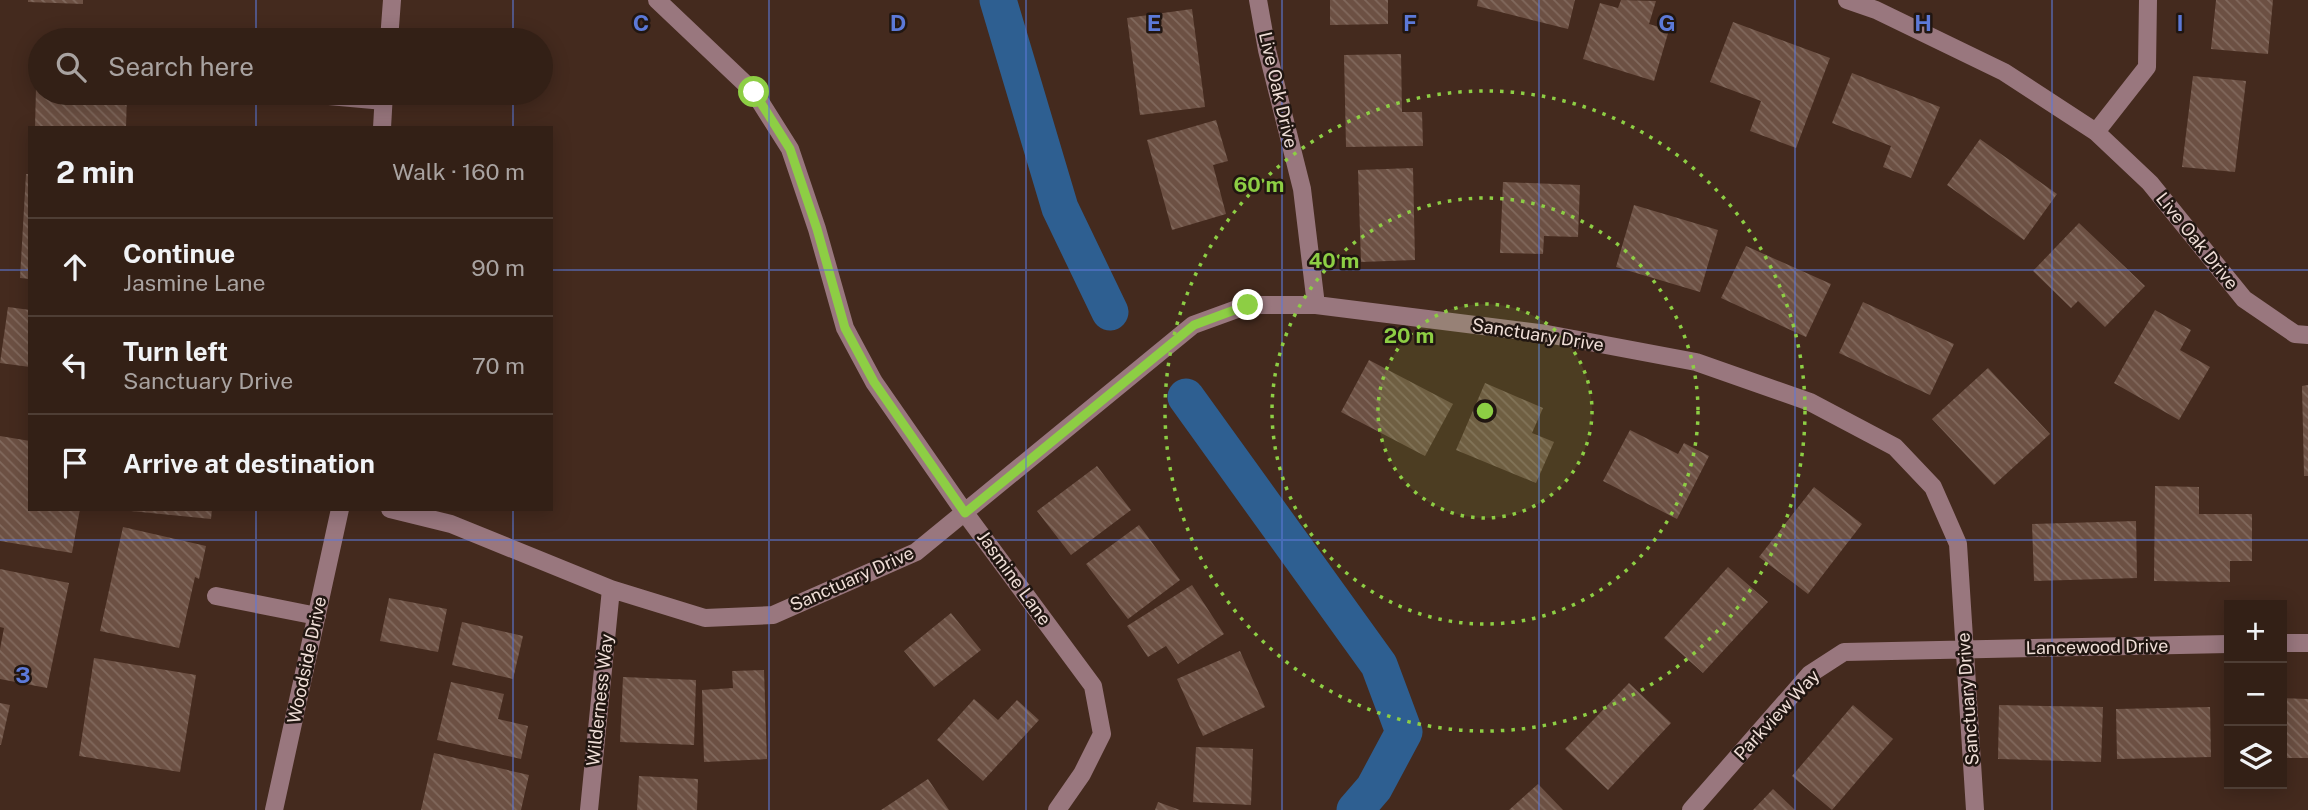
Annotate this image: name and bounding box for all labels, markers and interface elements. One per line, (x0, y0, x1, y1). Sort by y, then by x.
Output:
text: C (633, 9, 649, 36)
text: D (890, 9, 906, 36)
text: E (1147, 9, 1161, 36)
text: F (1403, 9, 1417, 36)
text: G (1658, 9, 1676, 36)
text: H (1914, 9, 1932, 36)
text: I (2176, 9, 2184, 36)
search box (28, 28, 553, 105)
street label: Live Oak Drive (1255, 30, 1302, 150)
icon: search (52, 48, 90, 86)
text: Search here (108, 51, 254, 82)
route start (738, 76, 769, 107)
text: 2 min (56, 154, 135, 190)
text: Walk · 160 m (392, 158, 525, 185)
text: 60 m (1234, 172, 1284, 197)
street label: Live Oak Drive (2152, 188, 2243, 293)
text: Continue (123, 238, 235, 269)
icon: ahead (56, 248, 94, 286)
text: 40 m (1309, 248, 1359, 273)
text: 90 m (471, 254, 525, 281)
text: Jasmine Lane (123, 269, 266, 296)
route end (1232, 289, 1263, 320)
street label: Sanctuary Drive (1471, 314, 1606, 355)
text: 20 m (1384, 323, 1434, 348)
text: Turn left (123, 336, 228, 367)
icon: left (56, 346, 94, 384)
text: 70 m (472, 352, 525, 379)
text: Sanctuary Drive (123, 367, 293, 394)
centre of rings (1473, 399, 1497, 423)
icon: arrive (56, 444, 94, 482)
text: Arrive at destination (123, 448, 375, 479)
street label: Jasmine Lane (973, 526, 1056, 629)
street label: Sanctuary Drive (787, 542, 917, 615)
street label: Woodside Drive (283, 594, 330, 725)
map controls (2224, 600, 2287, 789)
button: + (2224, 600, 2287, 663)
street label: Wilderness Way (582, 632, 617, 767)
street label: Sanctuary Drive (1952, 632, 1983, 766)
street label: Lancewood Drive (2025, 635, 2168, 658)
text: 3 (15, 661, 31, 688)
button: − (2224, 663, 2287, 726)
street label: Parkview Way (1729, 665, 1824, 764)
button: layers (2224, 726, 2287, 789)

